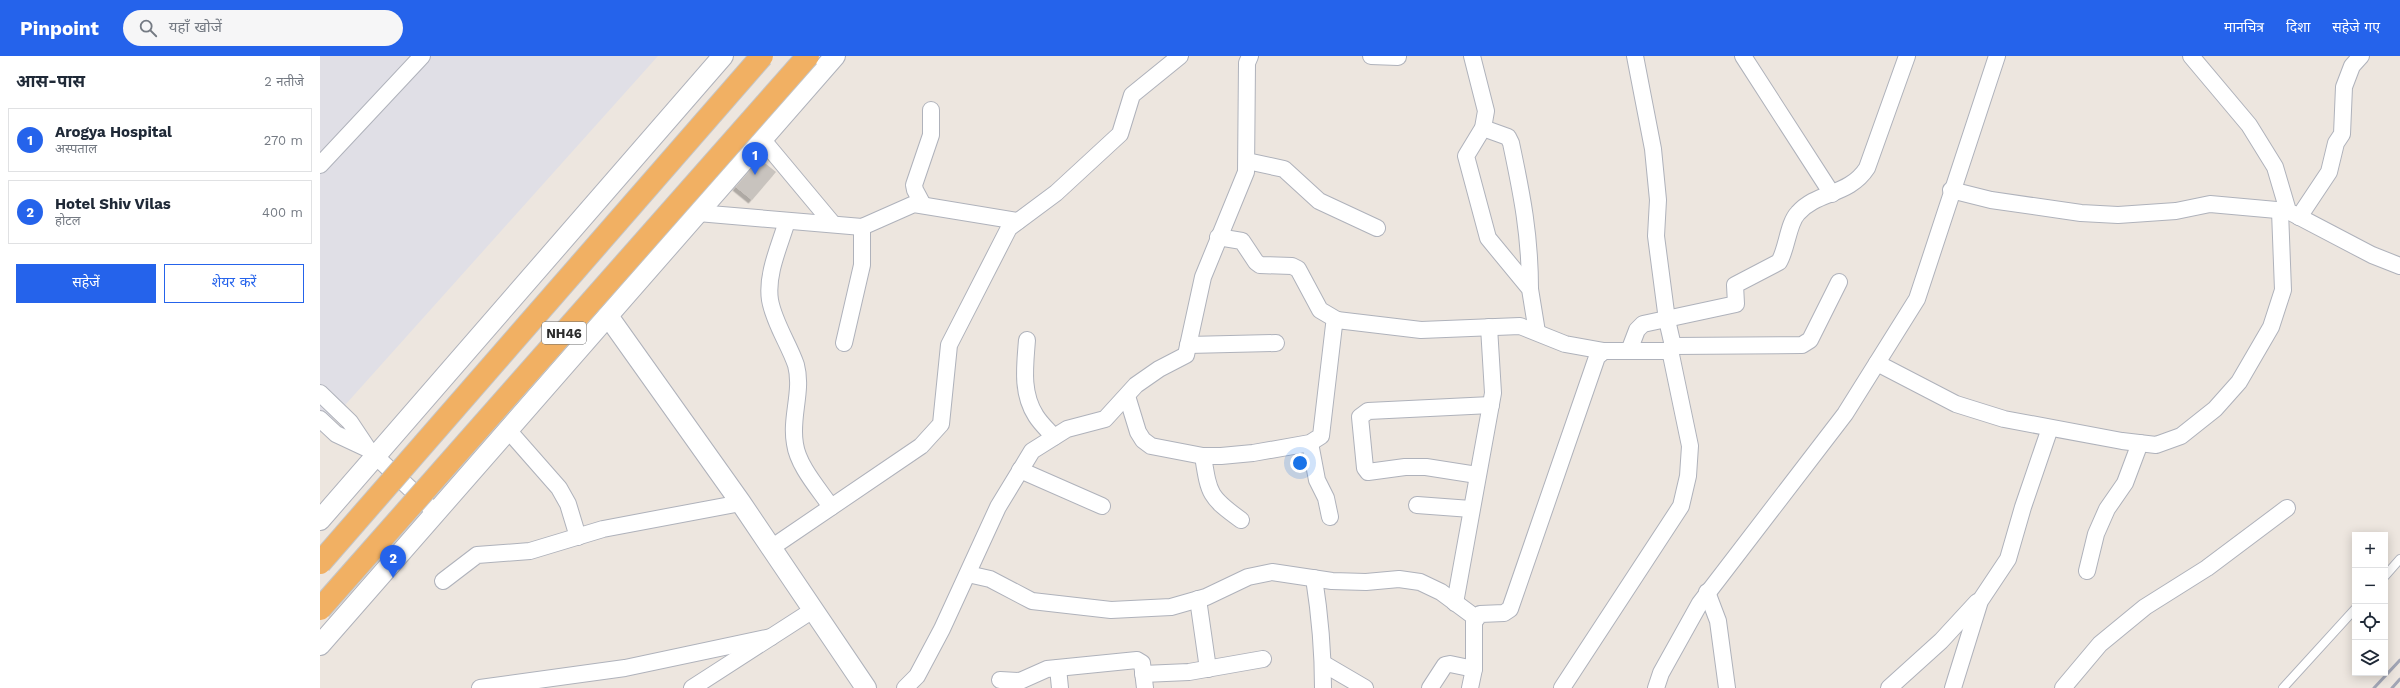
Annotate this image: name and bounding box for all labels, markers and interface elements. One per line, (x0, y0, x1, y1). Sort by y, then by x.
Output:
search box (123, 10, 403, 46)
text: Pinpoint (20, 17, 99, 40)
icon: search (137, 17, 159, 39)
text: यहाँ खोजें (169, 18, 222, 36)
text: मानचित्र (2224, 19, 2264, 35)
text: दिशा (2286, 19, 2310, 35)
text: सहेजे गए (2332, 19, 2380, 35)
text: आस-पास (16, 71, 85, 91)
text: 2 नतीजे (264, 74, 304, 89)
text: Arogya Hospital (55, 123, 172, 141)
text: 1 (27, 133, 33, 148)
text: 270 m (264, 133, 303, 148)
text: अस्पताल (55, 141, 97, 156)
pin: 1 (742, 142, 768, 175)
text: Hotel Shiv Vilas (55, 195, 171, 213)
text: 2 (26, 205, 34, 220)
text: 400 m (262, 205, 303, 220)
text: होटल (55, 213, 81, 228)
button: सहेजें (16, 264, 156, 303)
button: शेयर करें (164, 264, 304, 303)
road number: NH46 (542, 322, 586, 344)
your location (1290, 453, 1310, 473)
map controls (2352, 532, 2388, 676)
button: + (2352, 532, 2388, 568)
pin: 2 (380, 545, 406, 578)
button: − (2352, 568, 2388, 604)
button: locate (2352, 604, 2388, 640)
button: layers (2352, 640, 2388, 676)

